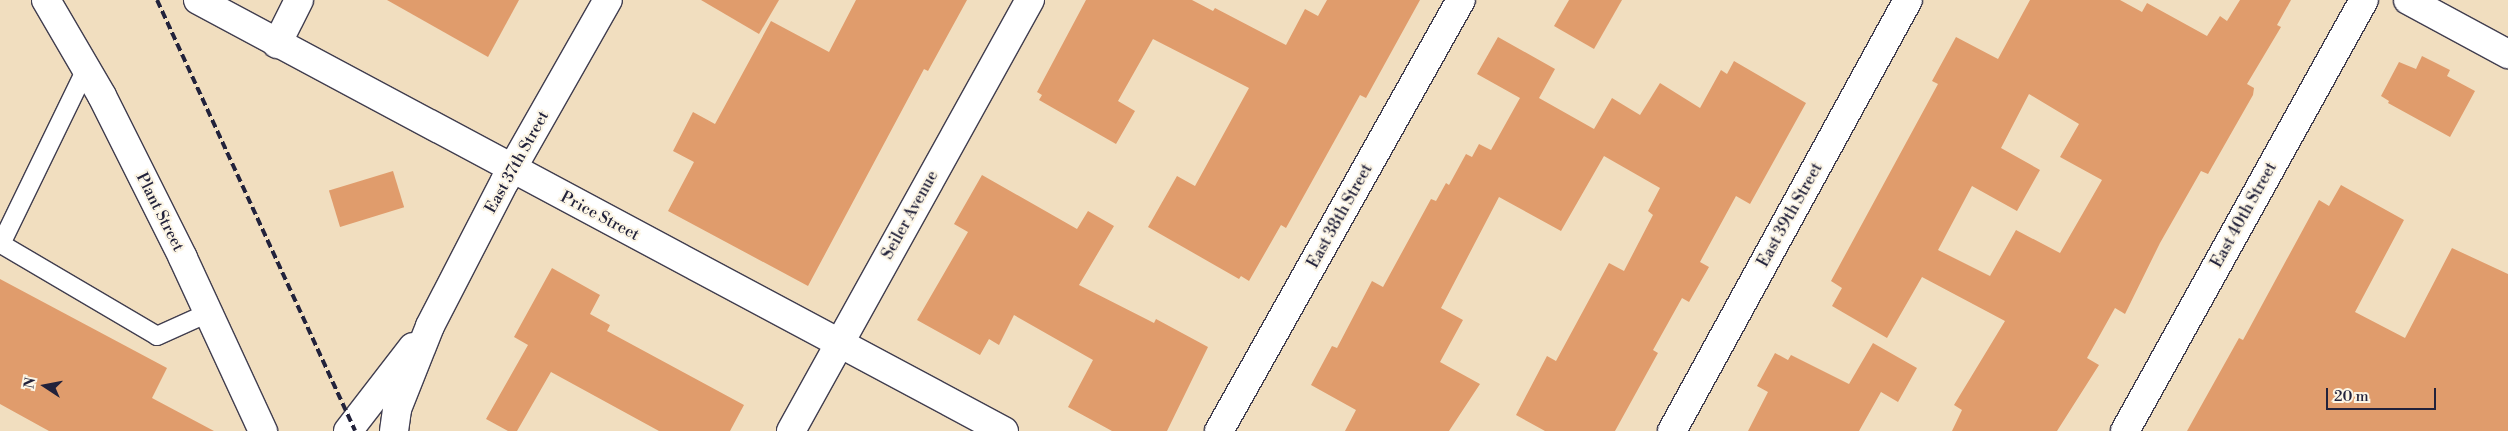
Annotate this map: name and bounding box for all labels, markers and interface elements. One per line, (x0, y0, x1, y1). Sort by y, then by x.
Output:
street label: East 37th Street (481, 108, 553, 216)
street label: East 40th Street (2207, 159, 2281, 271)
street label: East 39th Street (1754, 160, 1826, 270)
street label: East 38th Street (1303, 161, 1377, 271)
street label: Seiler Avenue (878, 167, 942, 263)
street label: Plant Street (132, 169, 188, 255)
street label: Price Street (557, 187, 643, 245)
north arrow (20, 361, 70, 411)
text: N (20, 376, 40, 390)
scale bar (2328, 378, 2438, 410)
text: 20 m (2334, 387, 2369, 406)

